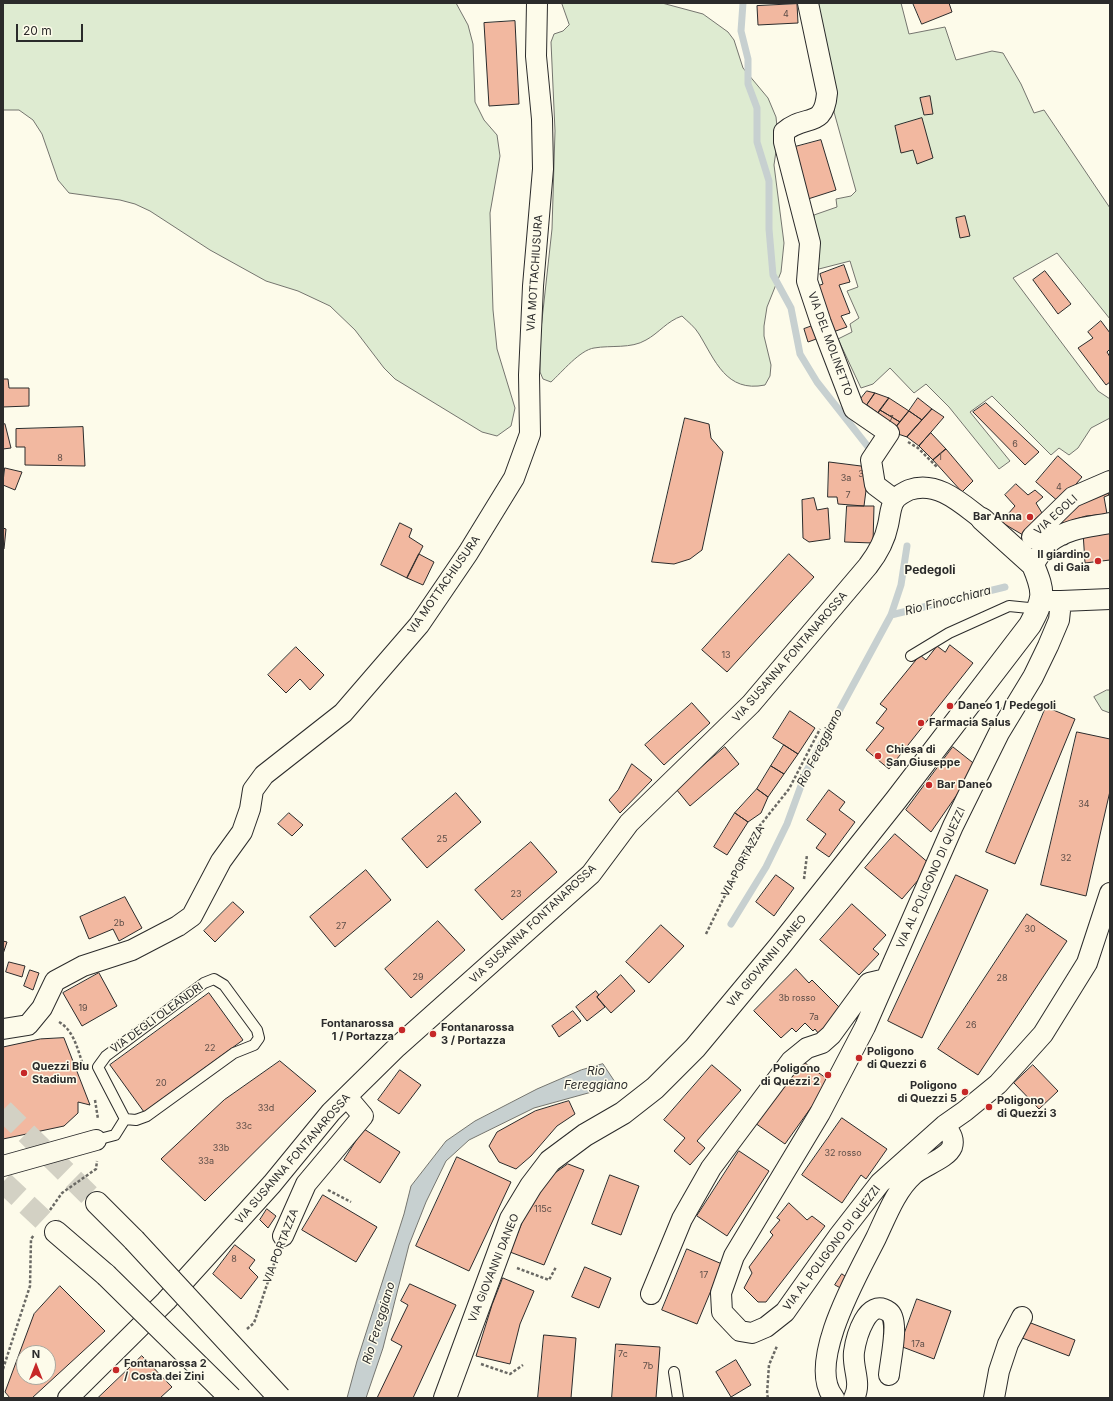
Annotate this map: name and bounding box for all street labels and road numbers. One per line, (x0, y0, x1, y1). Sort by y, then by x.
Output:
street label: VIA MOTTACHIUSURA (524, 214, 546, 332)
street label: VIA DEL MOLINETTO (805, 290, 855, 398)
street label: VIA EGOLI (1032, 492, 1080, 538)
street label: VIA MOTTACHIUSURA (405, 533, 483, 637)
street label: VIA SUSANNA FONTANAROSSA (730, 589, 850, 725)
street label: VIA AL POLIGONO DI QUEZZI (894, 805, 968, 951)
street label: VIA PORTAZZA (719, 823, 767, 899)
street label: VIA SUSANNA FONTANAROSSA (467, 862, 599, 986)
street label: VIA GIOVANNI DANEO (725, 912, 809, 1010)
street label: VIA DEGLI OLEANDRI (108, 980, 206, 1056)
street label: VIA SUSANNA FONTANAROSSA (233, 1091, 353, 1227)
street label: VIA AL POLIGONO DI QUEZZI (781, 1183, 883, 1313)
street label: VIA PORTAZZA (261, 1207, 301, 1285)
street label: VIA GIOVANNI DANEO (466, 1212, 522, 1324)

